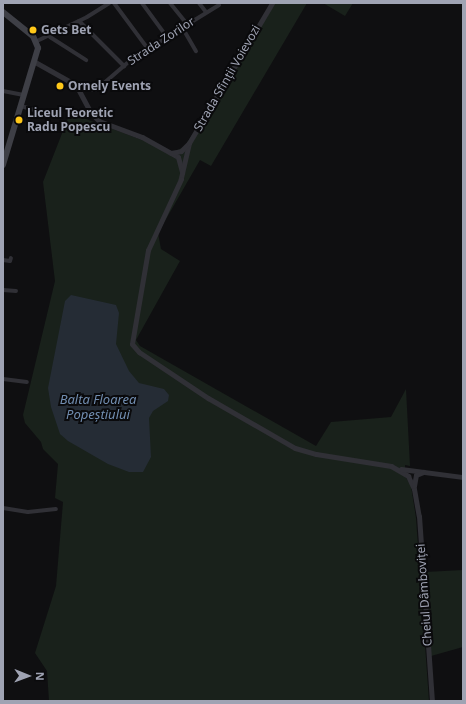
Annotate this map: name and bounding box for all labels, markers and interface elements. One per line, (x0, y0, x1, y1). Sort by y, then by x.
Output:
street label: Strada Zorilor (125, 14, 197, 68)
street label: Strada Sfinții Voievozi (191, 22, 263, 134)
place label: Gets Bet (41, 23, 92, 37)
marker: Gets Bet (28, 25, 38, 35)
place label: Ornely Events (68, 79, 151, 93)
marker: Ornely Events (55, 81, 65, 91)
place label: Liceul Teoretic Radu Popescu (27, 106, 113, 134)
marker: Liceul Teoretic Radu Popescu (14, 115, 24, 125)
water label: Balta Floarea Popeștiului (60, 392, 136, 423)
street label: Cheiul Dâmboviței (413, 543, 435, 647)
north arrow (8, 656, 48, 696)
text: N (33, 672, 48, 681)

